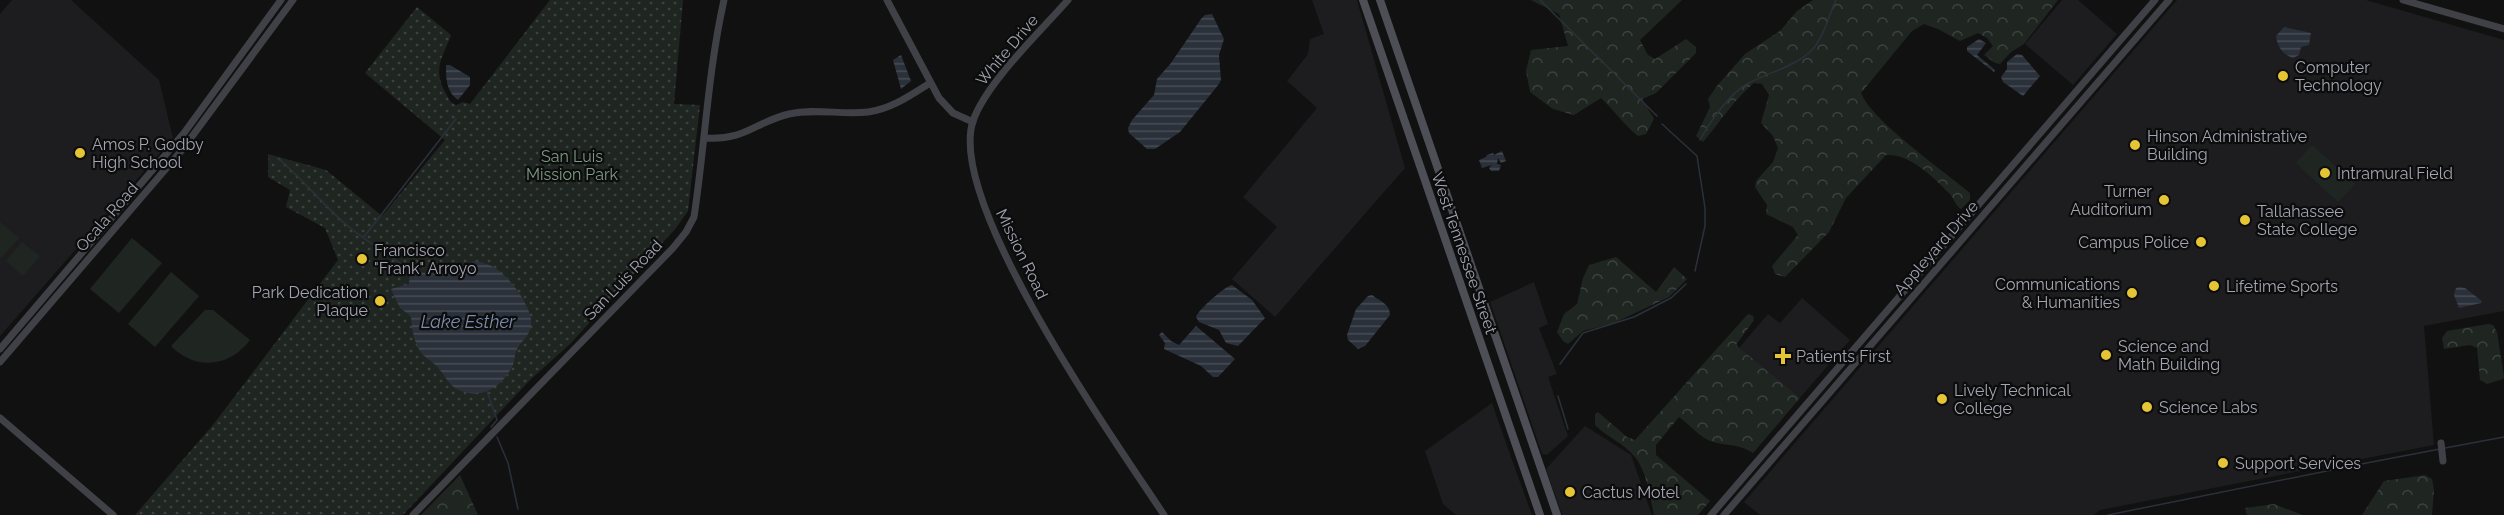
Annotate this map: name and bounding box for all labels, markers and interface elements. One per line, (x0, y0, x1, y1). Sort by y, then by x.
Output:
street label: White Drive (972, 11, 1042, 89)
place label: Computer Technology (2295, 58, 2382, 95)
marker: Computer Technology (2276, 69, 2290, 83)
place label: Hinson Administrative Building (2147, 127, 2307, 164)
place label: Amos P. Godby High School (92, 135, 204, 172)
marker: Hinson Administrative Building (2128, 138, 2142, 152)
marker: Amos P. Godby High School (73, 146, 87, 160)
park label: San Luis Mission Park (526, 147, 619, 184)
place label: Intramural Field (2337, 164, 2453, 183)
marker: Intramural Field (2318, 166, 2332, 180)
street label: West Tennessee Street (1427, 170, 1501, 337)
street label: Ocala Road (72, 179, 142, 255)
place label: Turner Auditorium (2070, 182, 2152, 219)
marker: Turner Auditorium (2157, 193, 2171, 207)
street label: Appleyard Drive (1890, 197, 1982, 299)
place label: Tallahassee State College (2257, 202, 2357, 239)
street label: Mission Road (992, 206, 1052, 302)
marker: Tallahassee State College (2238, 213, 2252, 227)
place label: Campus Police (2078, 233, 2189, 252)
marker: Campus Police (2194, 235, 2208, 249)
street label: San Luis Road (580, 236, 666, 324)
place label: Francisco "Frank" Arroyo (374, 241, 476, 278)
marker: Francisco "Frank" Arroyo (355, 252, 369, 266)
place label: Communications & Humanities (1995, 275, 2120, 312)
place label: Lifetime Sports (2226, 277, 2338, 296)
marker: Lifetime Sports (2207, 279, 2221, 293)
place label: Park Dedication Plaque (252, 283, 368, 320)
marker: Communications & Humanities (2125, 286, 2139, 300)
marker: Park Dedication Plaque (373, 294, 387, 308)
water label: Lake Esther (421, 311, 516, 332)
place label: Science and Math Building (2118, 337, 2220, 374)
marker: Patients First (1774, 347, 1792, 365)
place label: Patients First (1796, 347, 1891, 366)
marker: Science and Math Building (2099, 348, 2113, 362)
place label: Lively Technical College (1954, 381, 2071, 418)
marker: Lively Technical College (1935, 392, 1949, 406)
place label: Science Labs (2159, 398, 2258, 417)
marker: Science Labs (2140, 400, 2154, 414)
place label: Support Services (2235, 454, 2361, 473)
marker: Support Services (2216, 456, 2230, 470)
place label: Cactus Motel (1582, 483, 1680, 502)
marker: Cactus Motel (1563, 485, 1577, 499)

